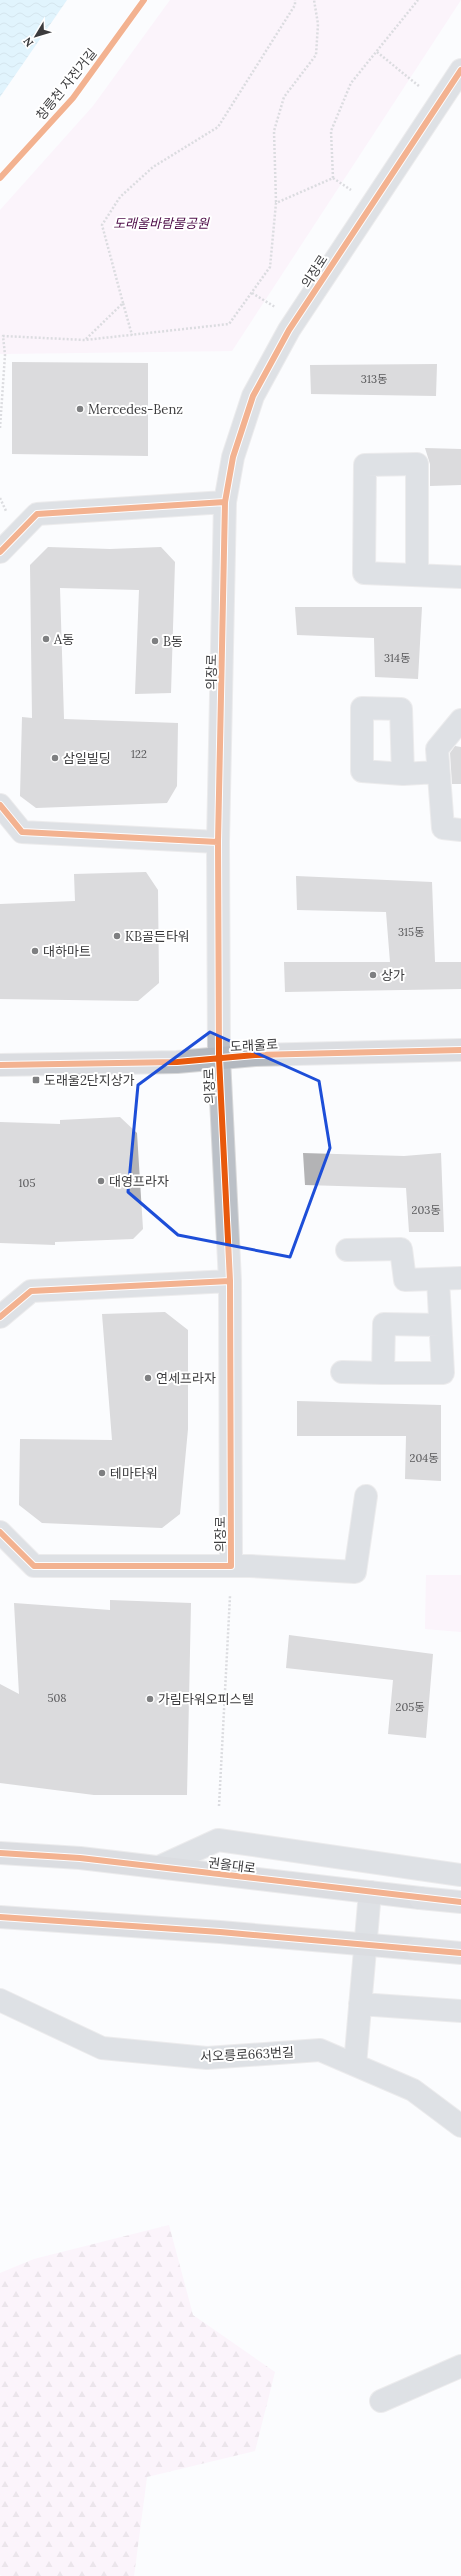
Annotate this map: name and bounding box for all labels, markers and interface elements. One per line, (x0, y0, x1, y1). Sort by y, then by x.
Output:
north arrow (16, 16, 56, 56)
text: N (20, 34, 36, 50)
street label: 창릉천 자전거길 (32, 45, 100, 124)
park label: 도래울바람물공원 (113, 215, 210, 232)
street label: 의장로 (298, 252, 331, 291)
house number: 313동 (361, 372, 387, 386)
place label: Mercedes-Benz (88, 401, 183, 418)
marker: Mercedes-Benz (75, 404, 85, 414)
place label: A동 (53, 631, 74, 648)
place label: B동 (163, 633, 183, 650)
marker: A동 (41, 634, 51, 644)
marker: B동 (150, 636, 160, 646)
house number: 314동 (384, 651, 410, 665)
street label: 의장로 (203, 654, 220, 690)
house number: 122 (131, 747, 147, 761)
place label: 삼일빌딩 (63, 750, 111, 767)
marker: 삼일빌딩 (50, 753, 60, 763)
house number: 315동 (398, 925, 424, 939)
place label: KB골든타워 (125, 928, 190, 945)
marker: KB골든타워 (112, 931, 122, 941)
place label: 대하마트 (43, 943, 91, 960)
marker: 대하마트 (30, 946, 40, 956)
place label: 상가 (381, 967, 405, 984)
marker: 상가 (368, 970, 378, 980)
street label: 도래울로 (230, 1036, 278, 1055)
street label: 의장로 (200, 1068, 219, 1104)
place label: 도래울2단지상가 (44, 1072, 135, 1089)
marker: 도래울2단지상가 (31, 1075, 41, 1085)
place label: 대영프라자 (109, 1173, 169, 1190)
house number: 105 (19, 1176, 35, 1190)
marker: 대영프라자 (96, 1176, 106, 1186)
house number: 203동 (412, 1203, 441, 1217)
place label: 연세프라자 (156, 1370, 216, 1387)
marker: 연세프라자 (143, 1373, 153, 1383)
house number: 204동 (410, 1451, 438, 1465)
place label: 테마타워 (110, 1465, 158, 1482)
marker: 테마타워 (97, 1468, 107, 1478)
street label: 의장로 (212, 1516, 229, 1552)
house number: 508 (47, 1691, 67, 1705)
place label: 가림타워오피스텔 (158, 1691, 254, 1708)
marker: 가림타워오피스텔 (145, 1694, 155, 1704)
house number: 205동 (396, 1700, 424, 1714)
street label: 권율대로 (207, 1854, 257, 1877)
street label: 서오릉로663번길 (200, 2044, 294, 2065)

